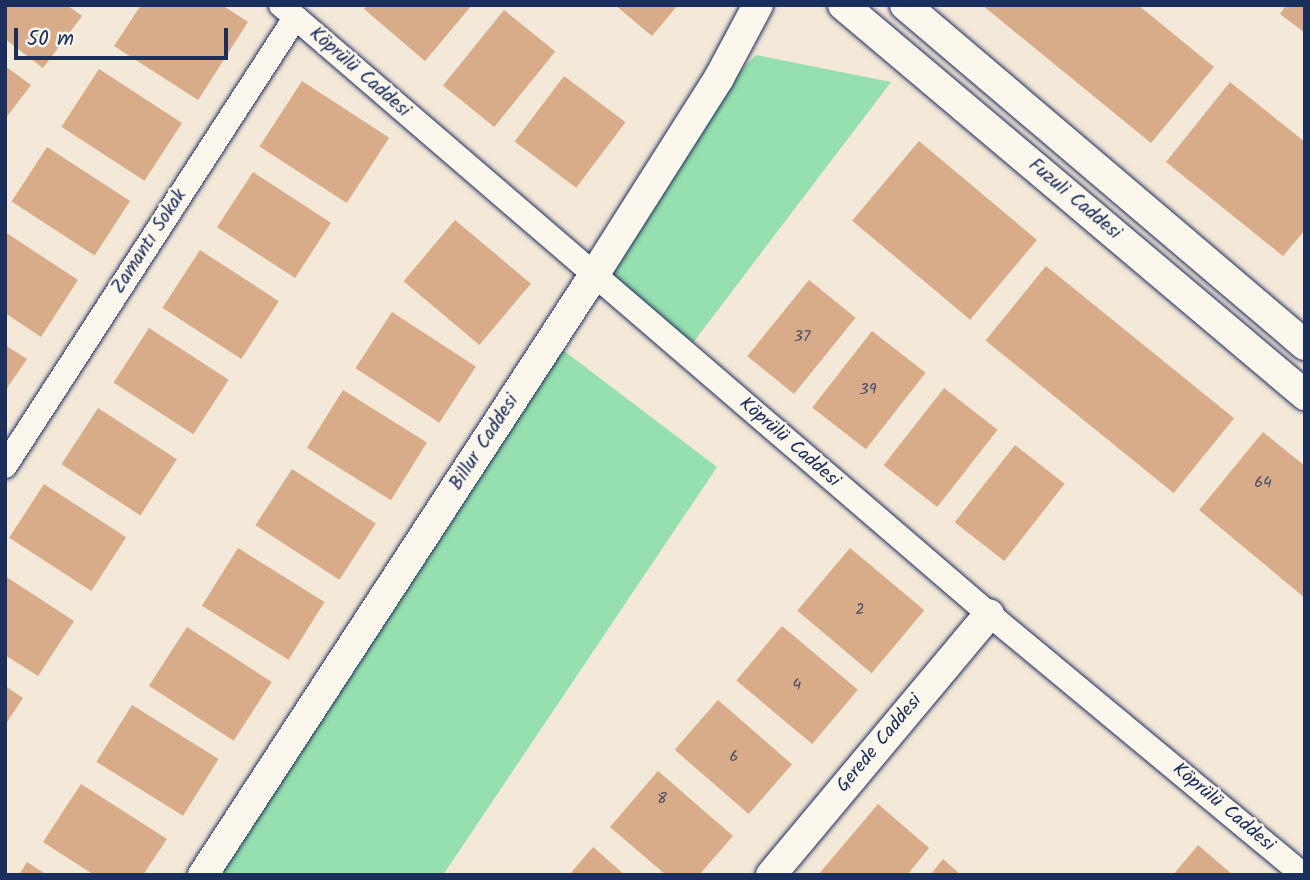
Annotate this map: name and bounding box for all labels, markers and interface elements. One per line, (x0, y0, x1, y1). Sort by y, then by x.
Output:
scale bar (18, 14, 231, 58)
text: 50 m (27, 23, 74, 56)
street label: Köprülü Caddesi (304, 23, 414, 123)
street label: Fuzuli Caddesi (1023, 155, 1125, 245)
street label: Zamantı Sokak (108, 185, 192, 299)
house number: 37 (794, 327, 810, 347)
house number: 39 (860, 380, 876, 400)
street label: Billur Caddesi (446, 391, 524, 495)
street label: Köprülü Caddesi (734, 393, 844, 493)
house number: 64 (1254, 473, 1272, 493)
house number: 2 (855, 600, 865, 620)
house number: 4 (793, 675, 801, 695)
street label: Gerede Caddesi (832, 690, 928, 798)
house number: 6 (730, 747, 738, 767)
street label: Köprülü Caddesi (1167, 759, 1279, 857)
house number: 8 (657, 789, 667, 809)

